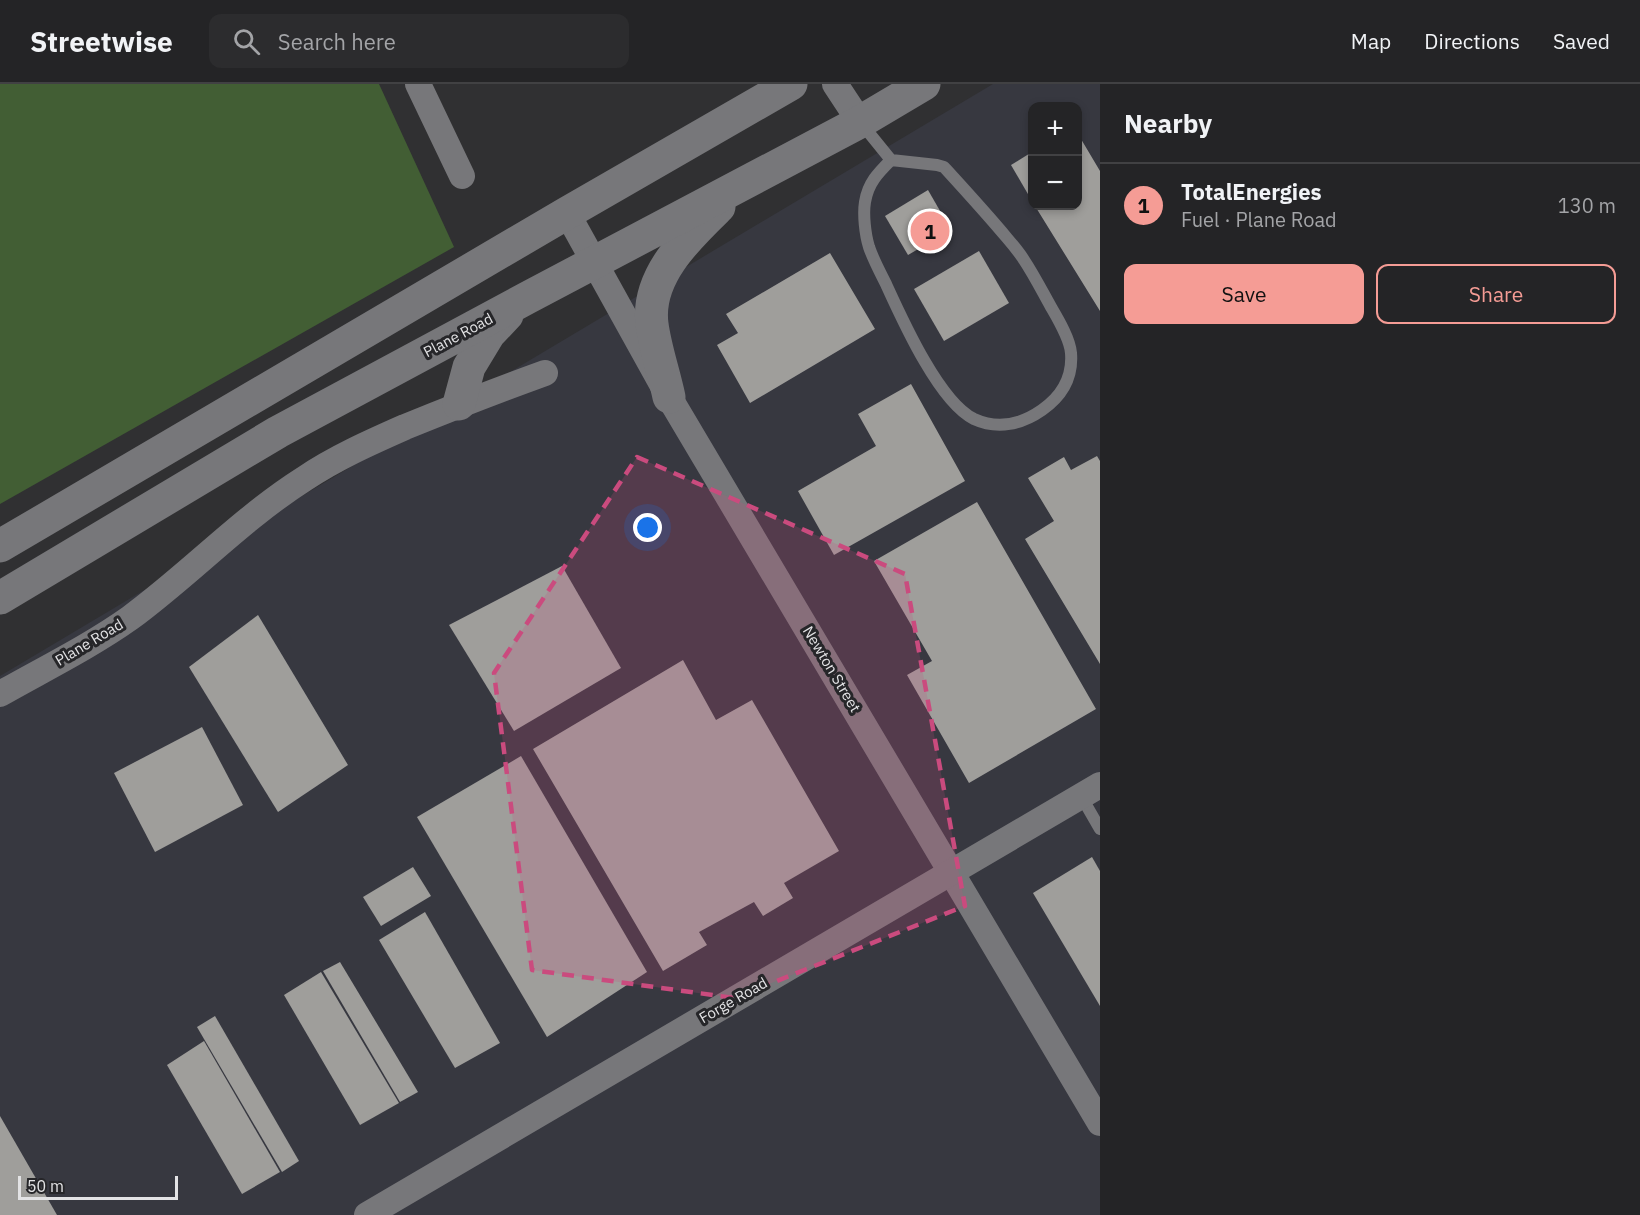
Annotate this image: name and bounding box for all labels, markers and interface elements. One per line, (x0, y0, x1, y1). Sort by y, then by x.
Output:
search box (209, 14, 629, 68)
text: Streetwise (30, 23, 173, 60)
icon: search (230, 25, 263, 58)
text: Search here (278, 27, 396, 56)
text: Map (1351, 27, 1391, 55)
text: Directions (1424, 27, 1520, 55)
text: Saved (1553, 27, 1610, 55)
map controls (1028, 102, 1082, 210)
button: + (1028, 102, 1082, 156)
text: Nearby (1124, 106, 1212, 140)
button: − (1028, 156, 1082, 210)
text: TotalEnergies (1181, 177, 1322, 206)
text: 1 (1138, 192, 1150, 219)
text: 130 m (1558, 192, 1616, 219)
text: Fuel · Plane Road (1181, 206, 1337, 233)
pin: 1 (910, 208, 950, 254)
button: Save (1124, 264, 1364, 324)
button: Share (1376, 264, 1616, 324)
street label: Plane Road (420, 309, 496, 361)
your location (633, 513, 662, 542)
street label: Plane Road (52, 614, 126, 670)
street label: Newton Street (799, 622, 865, 716)
street label: Forge Road (695, 973, 771, 1027)
scale bar (18, 1173, 178, 1200)
text: 50 m (27, 1176, 64, 1196)

